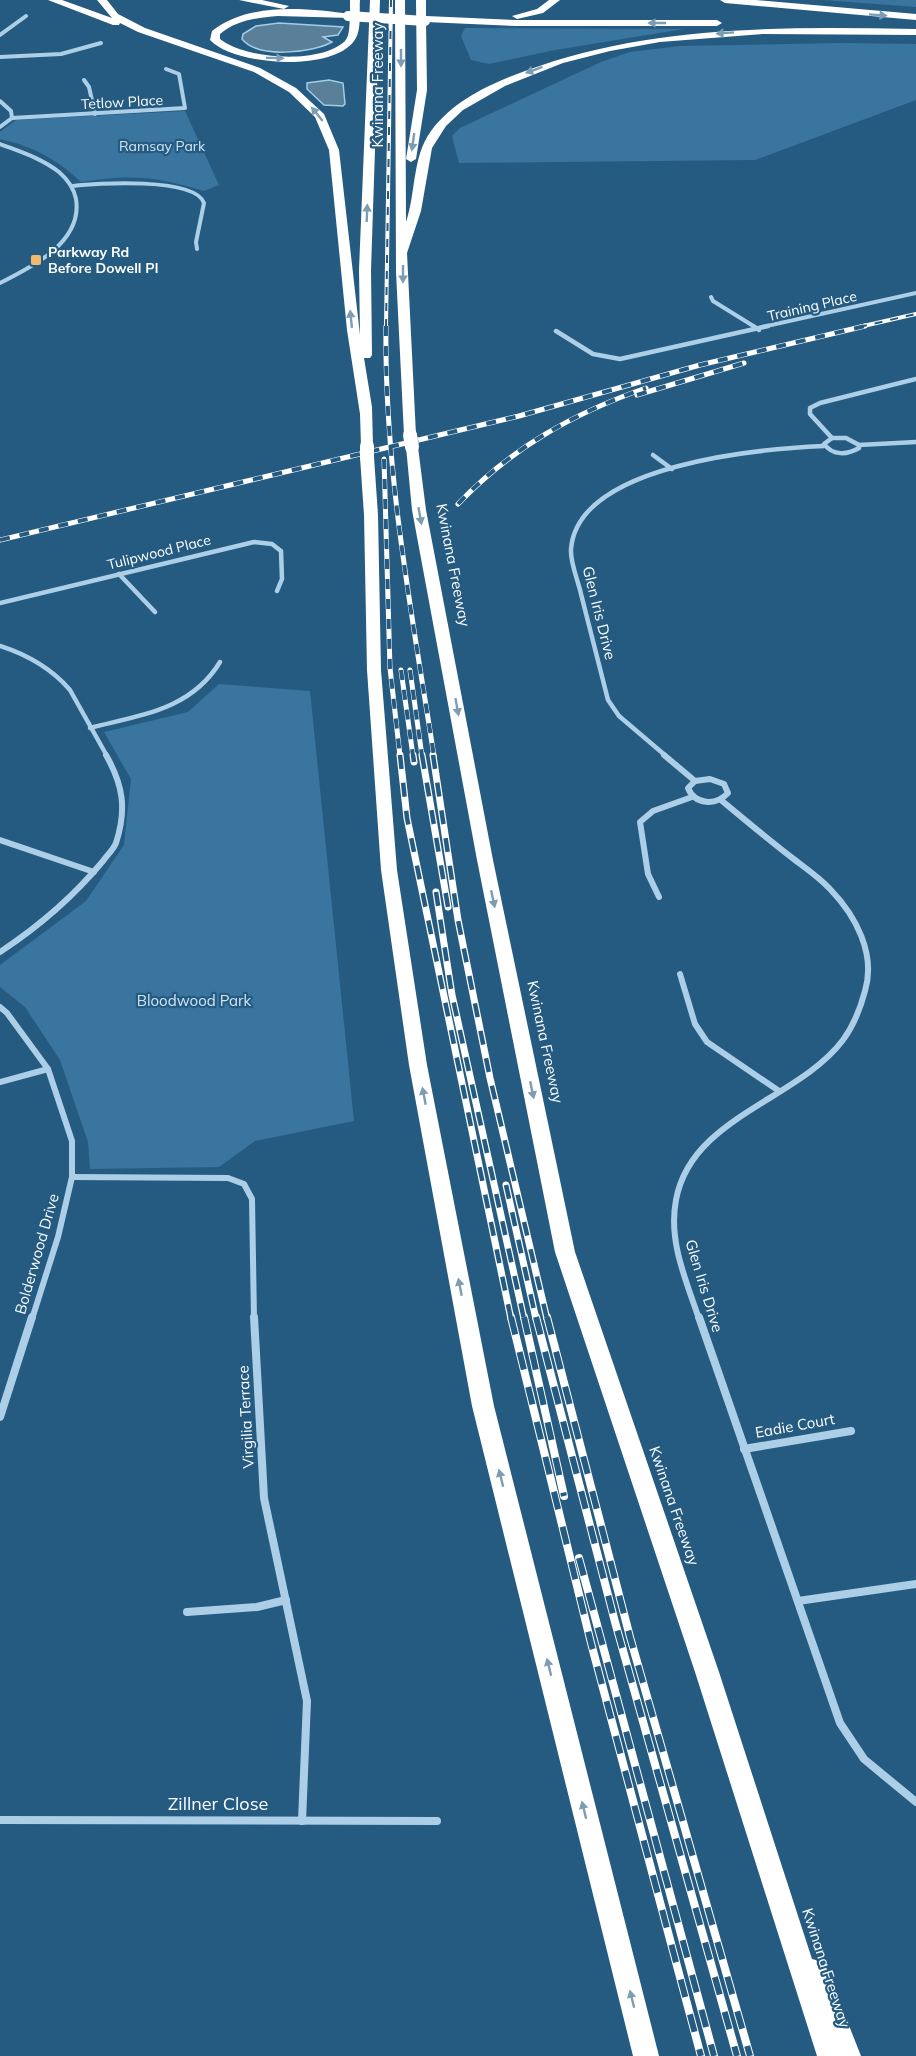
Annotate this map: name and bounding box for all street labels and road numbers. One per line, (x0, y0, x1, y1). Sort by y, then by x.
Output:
street label: Kwinana Freeway (368, 23, 387, 147)
street label: Tetlow Place (80, 91, 164, 113)
street label: Training Place (766, 287, 858, 325)
street label: Kwinana Freeway (432, 502, 475, 628)
street label: Tulipwood Place (105, 530, 213, 574)
street label: Glen Iris Drive (579, 564, 620, 662)
street label: Kwinana Freeway (523, 979, 568, 1105)
street label: Bolderwood Drive (10, 1191, 63, 1316)
street label: Glen Iris Drive (681, 1237, 728, 1334)
street label: Virgilia Terrace (233, 1365, 258, 1469)
street label: Eadie Court (754, 1409, 836, 1442)
street label: Kwinana Freeway (645, 1444, 704, 1568)
street label: Zillner Close (168, 1792, 268, 1815)
street label: Kwinana Freeway (798, 1906, 855, 2030)

